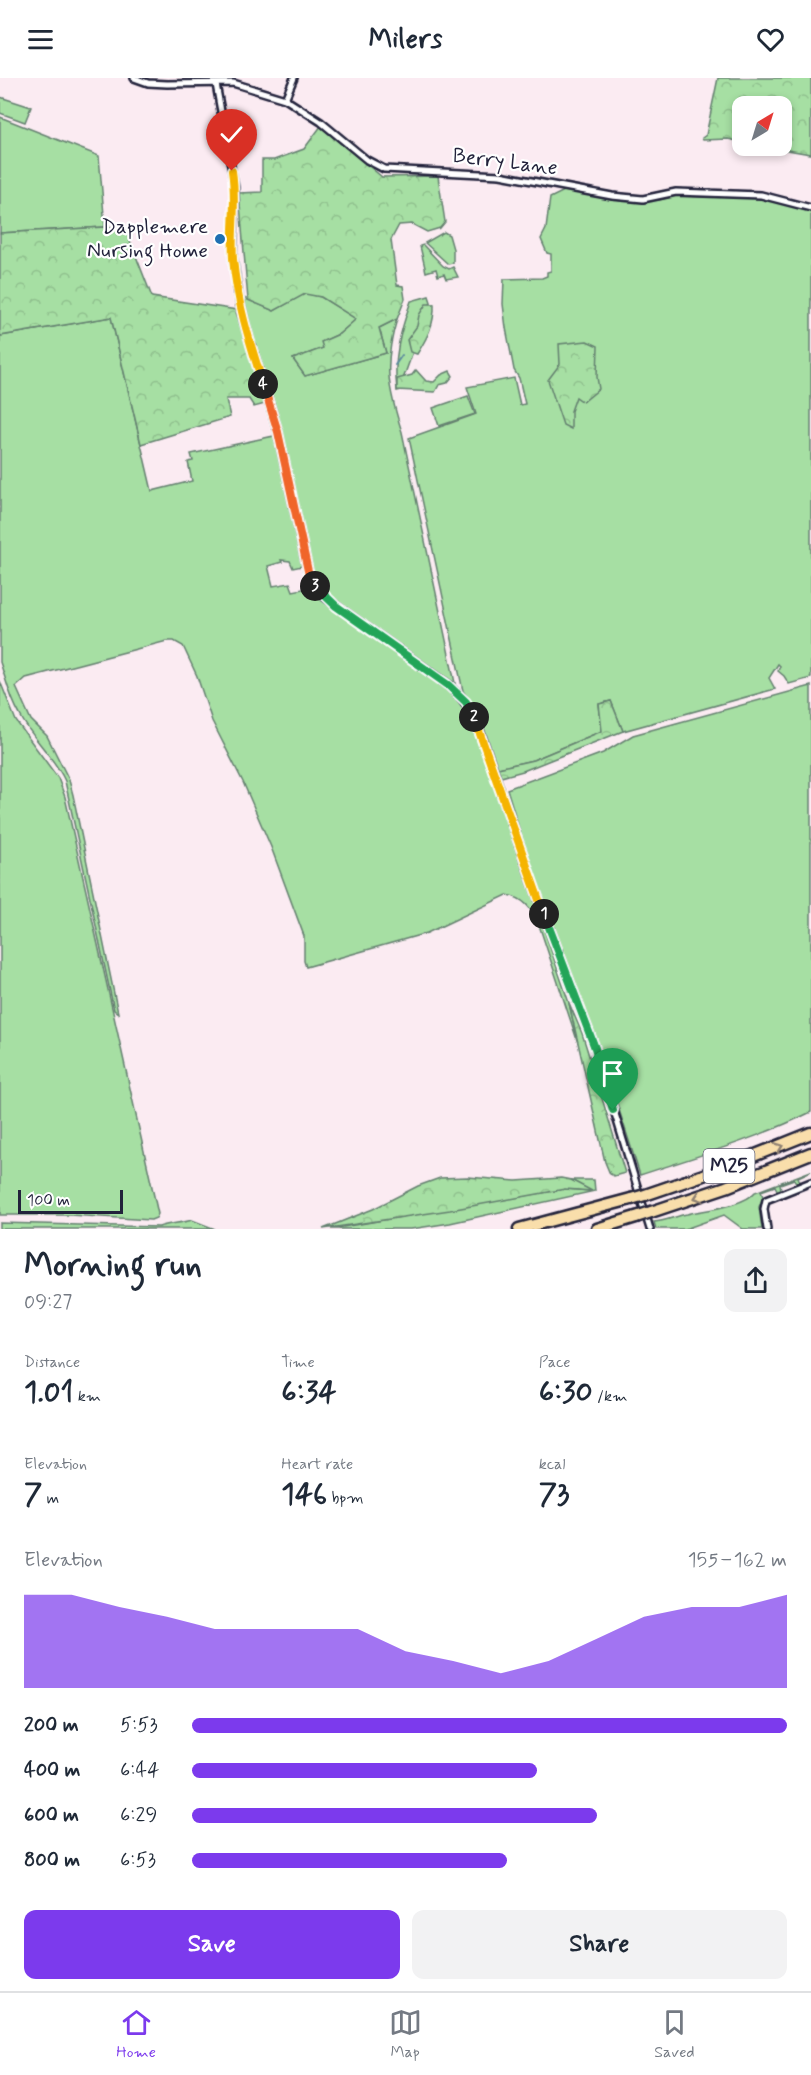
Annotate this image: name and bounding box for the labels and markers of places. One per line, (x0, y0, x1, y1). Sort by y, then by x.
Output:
pin (206, 109, 257, 171)
place label: Dapplemere Nursing Home (87, 213, 208, 267)
marker: Dapplemere Nursing Home (213, 232, 227, 246)
pin: 4 (248, 369, 278, 399)
pin: 3 (300, 571, 330, 601)
pin: 2 (459, 702, 489, 732)
pin: 1 (529, 899, 559, 929)
pin (587, 1048, 638, 1110)

